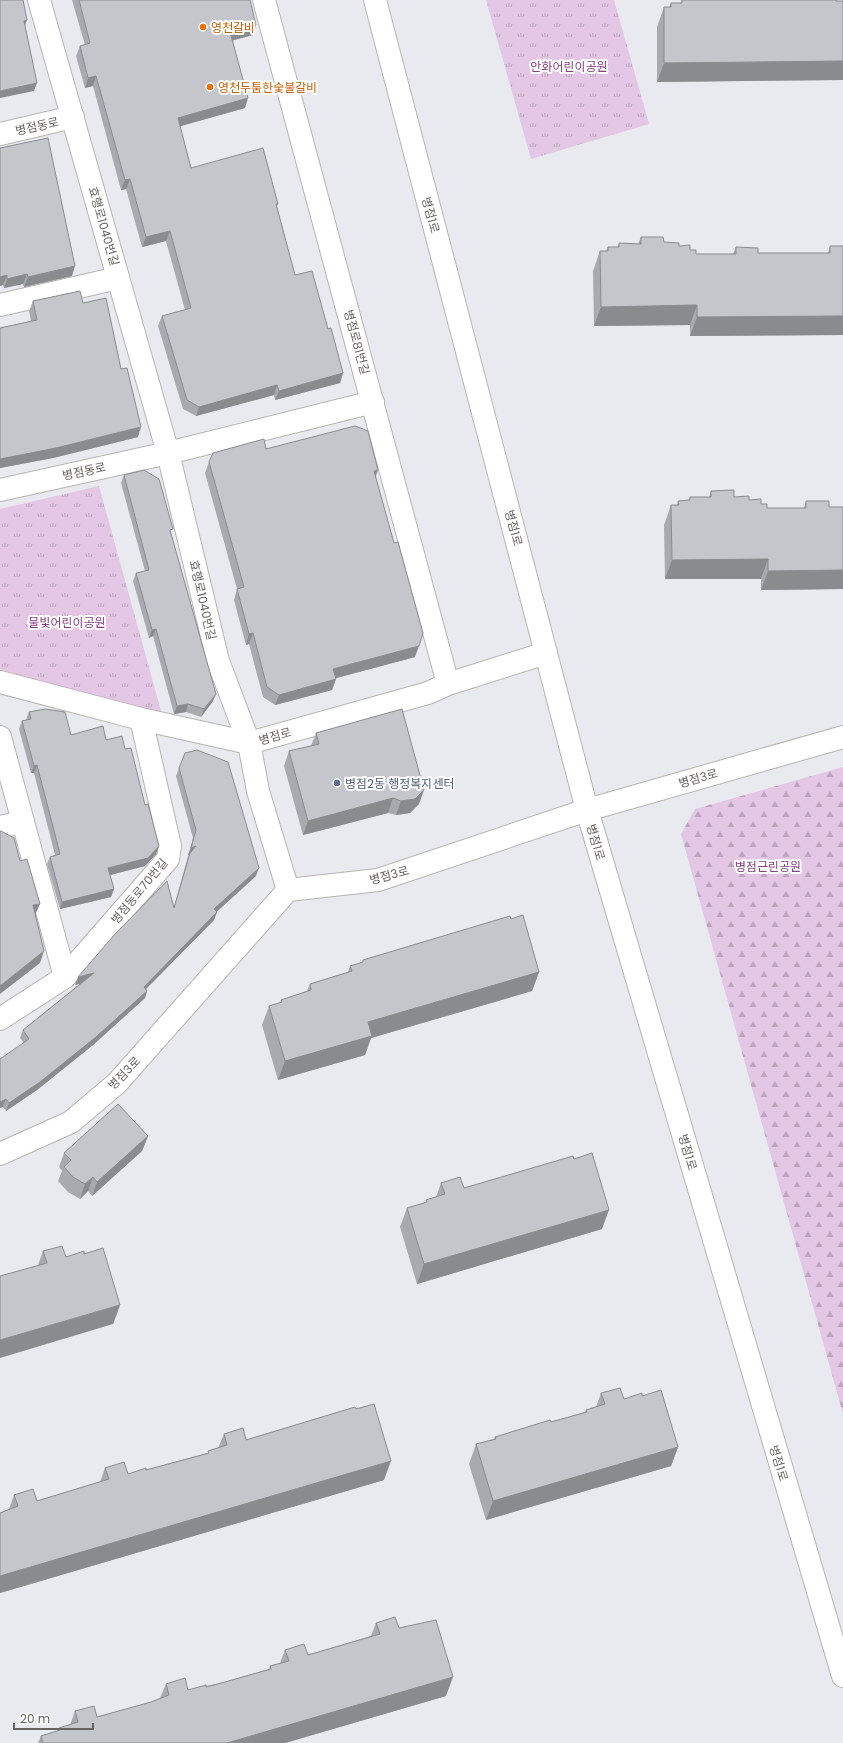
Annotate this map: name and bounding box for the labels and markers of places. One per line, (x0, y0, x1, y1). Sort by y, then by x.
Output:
place label: 영천갈비 (211, 19, 255, 36)
marker: 영천갈비 (198, 22, 208, 32)
place label: 영천두툼한숯불갈비 (218, 79, 317, 96)
marker: 영천두툼한숯불갈비 (205, 82, 215, 92)
place label: 병점2동 행정복지센터 (345, 775, 454, 792)
marker: 병점2동 행정복지센터 (332, 778, 342, 788)

